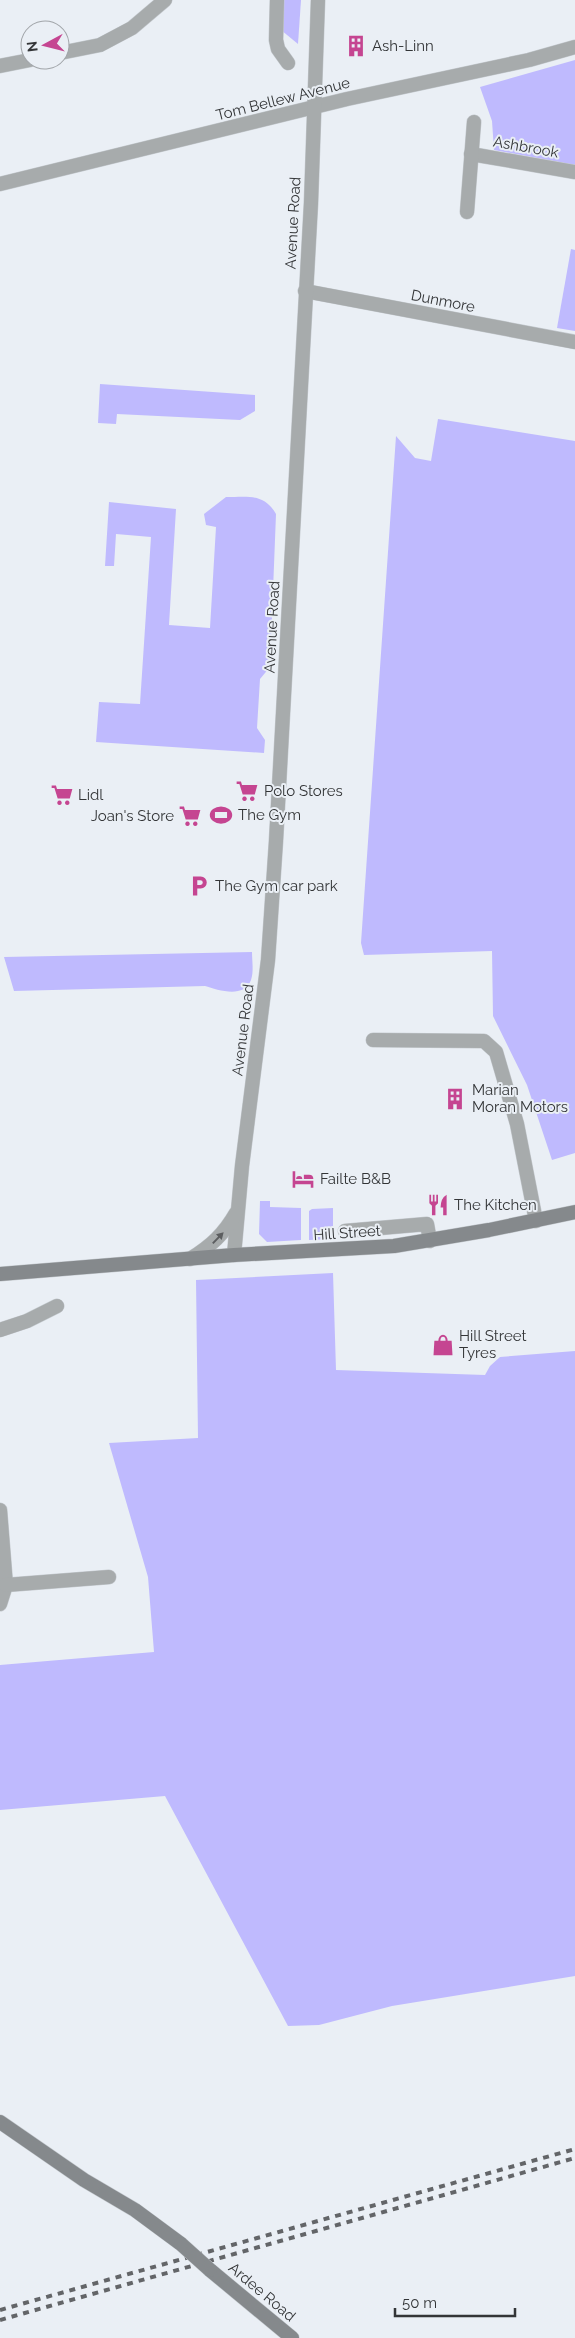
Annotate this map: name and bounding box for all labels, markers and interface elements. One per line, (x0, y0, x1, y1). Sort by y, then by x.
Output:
north arrow (20, 20, 70, 70)
building icon: Ash-Linn (343, 33, 369, 59)
place label: Ash-Linn (372, 37, 434, 55)
text: N (24, 40, 41, 53)
street label: Tom Bellew Avenue (214, 74, 352, 124)
street label: Ashbrook (492, 132, 560, 162)
street label: Avenue Road (282, 176, 304, 270)
street label: Dunmore (409, 286, 477, 316)
street label: Avenue Road (261, 580, 283, 674)
supermarket icon: Polo Stores (234, 778, 260, 804)
supermarket icon: Lidl (49, 782, 75, 808)
place label: Polo Stores (264, 782, 343, 800)
place label: Lidl (78, 786, 104, 804)
sports icon: The Gym (208, 802, 234, 828)
supermarket icon: Joan's Store (177, 803, 203, 829)
place label: The Gym (238, 806, 301, 824)
place label: Joan's Store (91, 807, 174, 825)
parking icon: The Gym car park (186, 873, 212, 899)
place label: The Gym car park (215, 877, 338, 895)
street label: Avenue Road (228, 983, 258, 1077)
place label: Marian Moran Motors (472, 1081, 568, 1116)
building icon: Marian Moran Motors (442, 1086, 468, 1112)
hotel icon: Failte B&B (290, 1166, 316, 1192)
place label: Failte B&B (320, 1170, 391, 1188)
restaurant icon: The Kitchen (425, 1192, 451, 1218)
place label: The Kitchen (454, 1196, 537, 1214)
street label: Hill Street (313, 1222, 381, 1244)
one-way arrow (212, 1232, 224, 1244)
place label: Hill Street Tyres (459, 1327, 526, 1362)
shop icon: Hill Street Tyres (430, 1332, 456, 1358)
street label: Ardee Road (225, 2259, 299, 2325)
scale bar (395, 2286, 515, 2318)
text: 50 m (402, 2294, 437, 2312)

